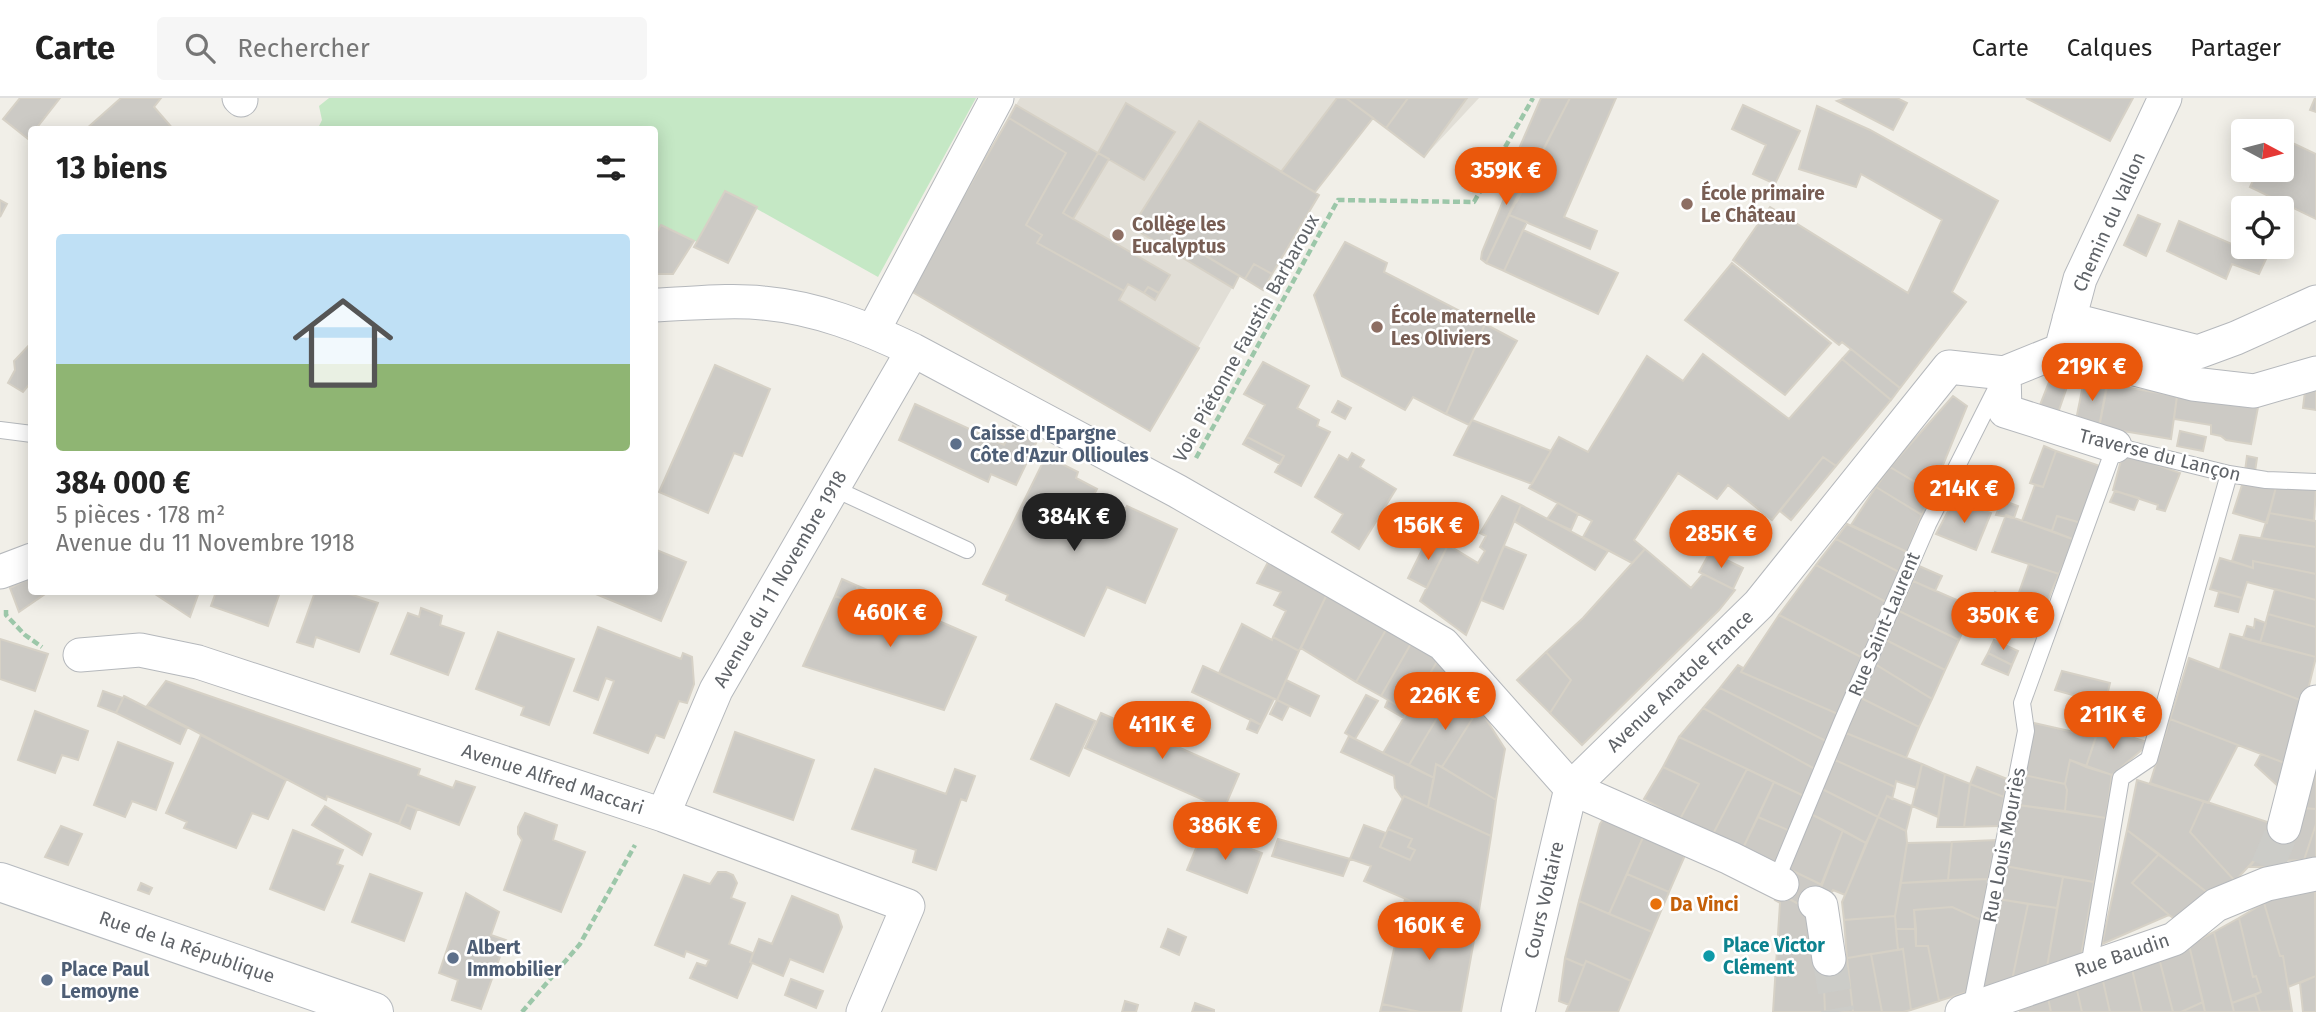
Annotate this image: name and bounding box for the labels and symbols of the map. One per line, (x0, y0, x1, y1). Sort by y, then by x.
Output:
north arrow (2231, 119, 2294, 182)
pin: 359K € (1449, 148, 1563, 207)
street label: Chemin du Vallon (2068, 149, 2150, 295)
place label: École primaire Le Château (1701, 180, 1825, 227)
marker: École primaire Le Château (1679, 196, 1695, 212)
street label: Voie Piétonne Faustin Barbaroux (1168, 209, 1324, 466)
place label: Collège les Eucalyptus (1132, 213, 1226, 258)
marker: Collège les Eucalyptus (1110, 227, 1126, 243)
place label: École maternelle Les Oliviers (1391, 303, 1536, 350)
marker: École maternelle Les Oliviers (1369, 319, 1385, 335)
pin: 219K € (2035, 344, 2149, 403)
place label: Caisse d'Epargne Côte d'Azur Ollioules (970, 422, 1149, 467)
street label: Traverse du Lançon (2077, 424, 2243, 486)
marker: Caisse d'Epargne Côte d'Azur Ollioules (948, 436, 964, 452)
street label: Avenue du 11 Novembre 1918 (708, 466, 852, 692)
pin: 214K € (1907, 466, 2021, 525)
pin: 384K € (1017, 494, 1131, 553)
pin: 156K € (1371, 503, 1485, 562)
pin: 285K € (1664, 510, 1778, 570)
street label: Rue Saint-Laurent (1843, 548, 1925, 700)
pin: 460K € (833, 589, 947, 649)
pin: 350K € (1946, 592, 2060, 652)
street label: Avenue Anatole France (1602, 605, 1758, 757)
pin: 226K € (1388, 672, 1502, 732)
pin: 211K € (2056, 692, 2170, 751)
pin: 411K € (1105, 702, 1219, 761)
street label: Avenue Alfred Maccari (459, 739, 647, 819)
street label: Rue Louis Mouriès (1978, 766, 2030, 924)
pin: 386K € (1168, 802, 1282, 862)
street label: Cours Voltaire (1519, 839, 1569, 961)
place label: Da Vinci (1670, 893, 1739, 916)
marker: Da Vinci (1648, 896, 1664, 912)
pin: 160K € (1372, 902, 1486, 962)
street label: Rue de la République (96, 906, 278, 988)
street label: Rue Baudin (2072, 928, 2172, 982)
place label: Place Victor Clément (1723, 934, 1825, 979)
place label: Albert Immobilier (466, 936, 562, 981)
marker: Place Victor Clément (1701, 948, 1717, 964)
marker: Albert Immobilier (445, 950, 461, 966)
place label: Place Paul Lemoyne (61, 958, 150, 1003)
marker: Place Paul Lemoyne (39, 972, 55, 988)

